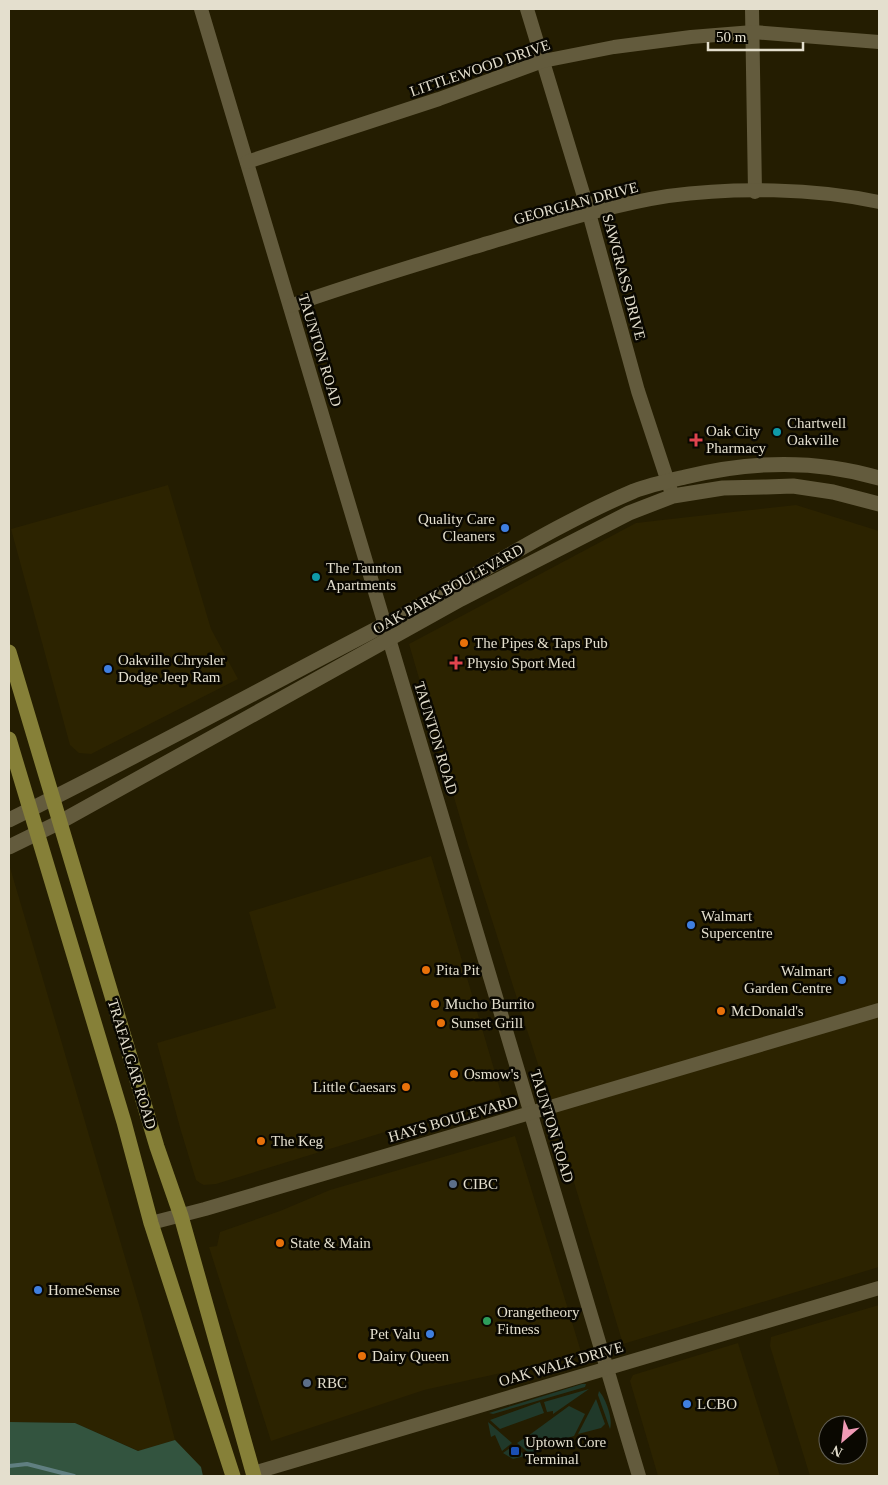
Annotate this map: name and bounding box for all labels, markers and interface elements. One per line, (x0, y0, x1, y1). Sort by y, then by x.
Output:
scale bar (708, 20, 803, 52)
text: 50 m (716, 29, 747, 45)
street label: LITTLEWOOD DRIVE (408, 36, 552, 100)
street label: GEORGIAN DRIVE (512, 179, 640, 227)
street label: SAWGRASS DRIVE (599, 212, 649, 342)
street label: TAUNTON ROAD (295, 292, 345, 409)
place label: Chartwell Oakville (787, 415, 846, 448)
place label: Oak City Pharmacy (706, 423, 766, 456)
marker: Chartwell Oakville (771, 426, 783, 438)
marker: Oak City Pharmacy (690, 434, 702, 446)
place label: Quality Care Cleaners (418, 511, 495, 544)
marker: Quality Care Cleaners (499, 522, 511, 534)
street label: OAK PARK BOULEVARD (370, 541, 526, 637)
place label: The Taunton Apartments (326, 560, 402, 593)
marker: The Taunton Apartments (310, 571, 322, 583)
place label: The Pipes & Taps Pub (474, 635, 608, 651)
marker: The Pipes & Taps Pub (458, 637, 470, 649)
place label: Oakville Chrysler Dodge Jeep Ram (118, 652, 225, 685)
place label: Physio Sport Med (467, 655, 576, 671)
marker: Physio Sport Med (449, 656, 463, 670)
marker: Oakville Chrysler Dodge Jeep Ram (102, 663, 114, 675)
street label: TAUNTON ROAD (411, 680, 461, 797)
place label: Walmart Supercentre (701, 908, 773, 941)
marker: Walmart Supercentre (685, 919, 697, 931)
place label: Pita Pit (436, 962, 481, 978)
place label: Walmart Garden Centre (744, 963, 833, 996)
marker: Pita Pit (420, 964, 432, 976)
marker: Walmart Garden Centre (836, 974, 848, 986)
place label: Mucho Burrito (445, 996, 535, 1012)
street label: TRAFALGAR ROAD (105, 997, 159, 1131)
marker: Mucho Burrito (429, 998, 441, 1010)
place label: McDonald's (731, 1003, 804, 1019)
marker: McDonald's (715, 1005, 727, 1017)
place label: Sunset Grill (451, 1015, 523, 1031)
marker: Sunset Grill (435, 1017, 447, 1029)
place label: Osmow's (464, 1066, 519, 1082)
marker: Osmow's (448, 1068, 460, 1080)
street label: TAUNTON ROAD (527, 1068, 577, 1185)
place label: Little Caesars (313, 1079, 396, 1095)
marker: Little Caesars (400, 1081, 412, 1093)
street label: HAYS BOULEVARD (386, 1093, 520, 1145)
place label: The Keg (271, 1133, 324, 1149)
marker: The Keg (255, 1135, 267, 1147)
place label: CIBC (463, 1176, 498, 1192)
marker: CIBC (447, 1178, 459, 1190)
place label: State & Main (290, 1235, 371, 1251)
marker: State & Main (274, 1237, 286, 1249)
place label: HomeSense (48, 1282, 120, 1298)
marker: HomeSense (32, 1284, 44, 1296)
place label: Orangetheory Fitness (497, 1304, 580, 1337)
marker: Orangetheory Fitness (481, 1315, 493, 1327)
place label: Pet Valu (370, 1326, 420, 1342)
marker: Pet Valu (424, 1328, 436, 1340)
street label: OAK WALK DRIVE (497, 1339, 625, 1389)
place label: Dairy Queen (372, 1348, 450, 1364)
marker: Dairy Queen (356, 1350, 368, 1362)
place label: RBC (317, 1375, 347, 1391)
marker: RBC (301, 1377, 313, 1389)
place label: LCBO (697, 1396, 737, 1412)
marker: LCBO (681, 1398, 693, 1410)
north arrow (818, 1415, 868, 1465)
place label: Uptown Core Terminal (525, 1434, 607, 1467)
text: N (829, 1442, 845, 1460)
marker: Uptown Core Terminal (509, 1445, 521, 1457)

